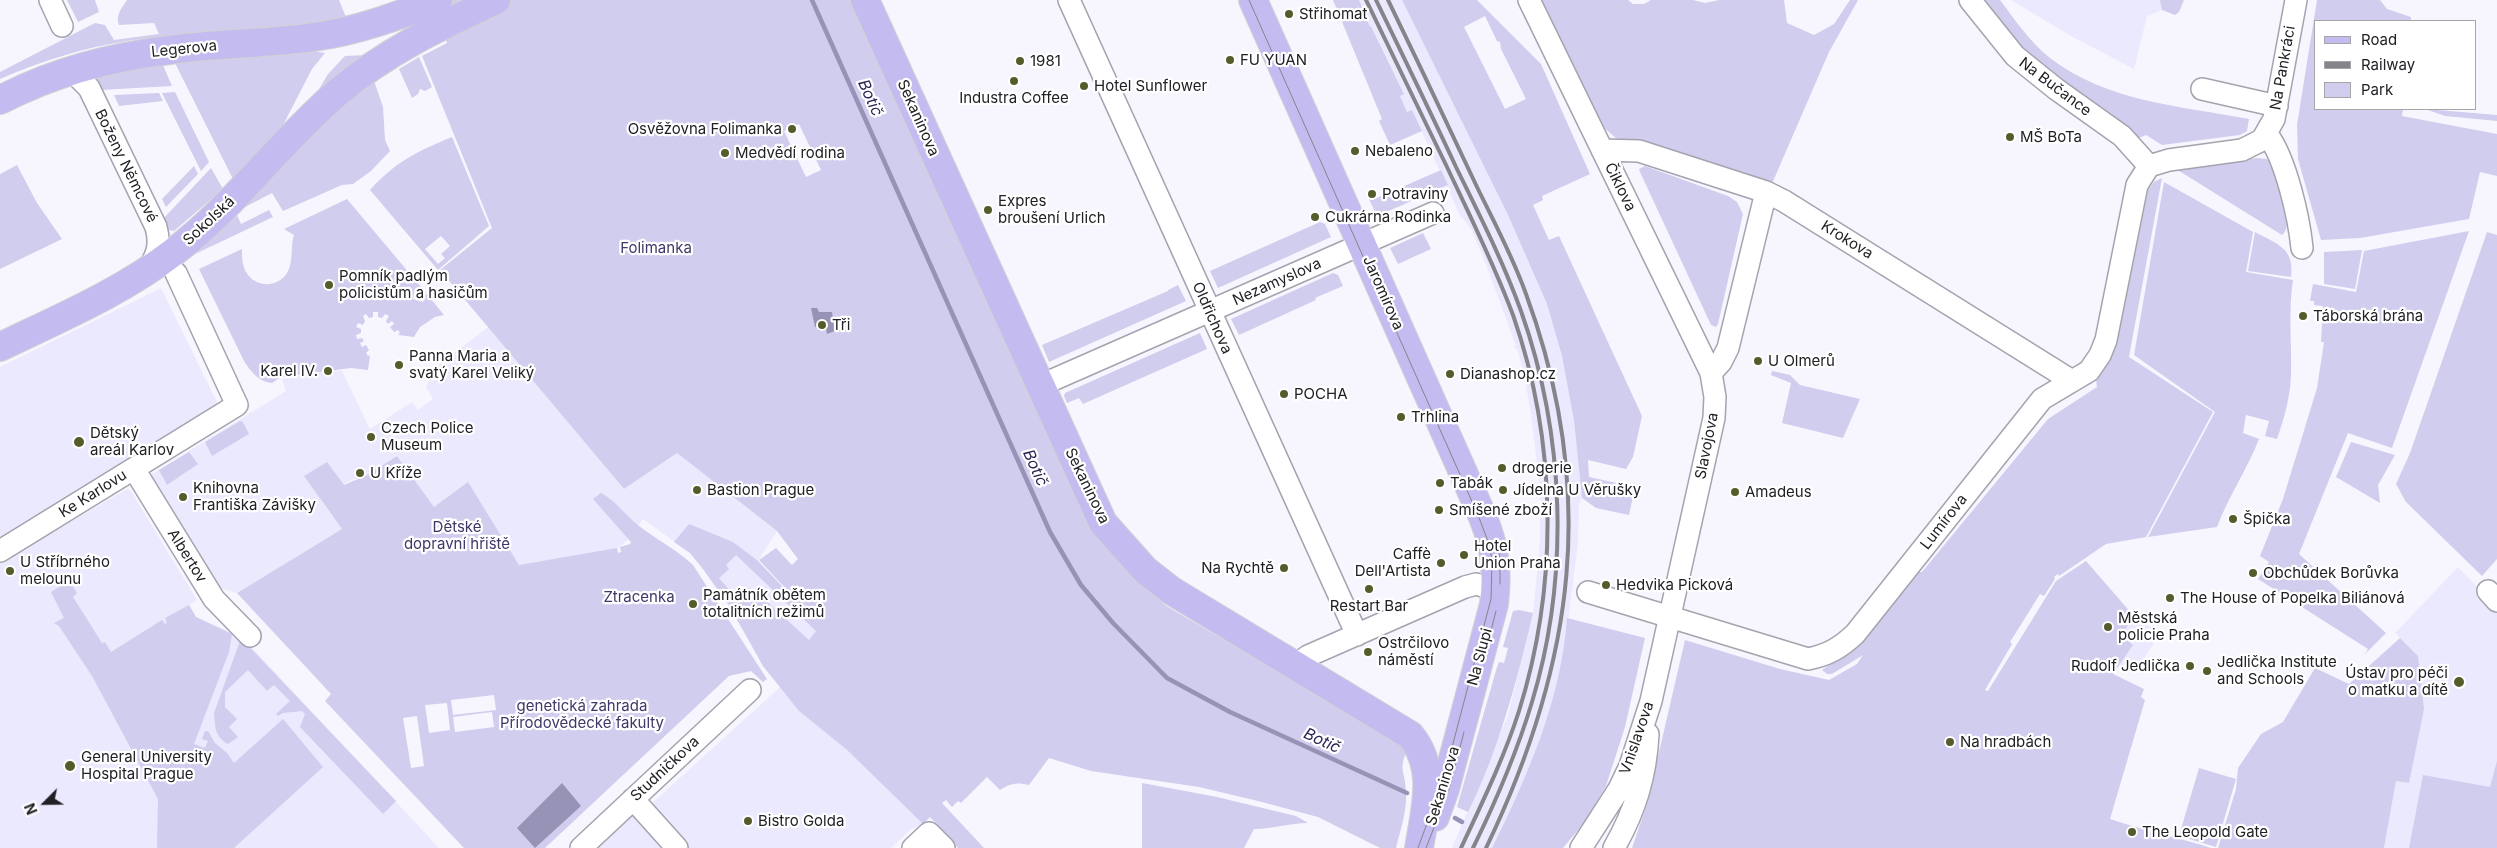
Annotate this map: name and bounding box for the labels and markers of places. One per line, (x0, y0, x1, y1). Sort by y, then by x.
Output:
place label: Střihomat (1299, 5, 1367, 23)
marker: Střihomat (1283, 8, 1295, 20)
place label: FU YUAN (1240, 51, 1307, 69)
place label: 1981 (1030, 52, 1061, 70)
marker: FU YUAN (1224, 54, 1236, 66)
marker: 1981 (1014, 55, 1026, 67)
marker: Industra Coffee (1008, 75, 1020, 87)
place label: Hotel Sunflower (1094, 77, 1207, 95)
marker: Hotel Sunflower (1078, 80, 1090, 92)
place label: Industra Coffee (959, 89, 1069, 107)
place label: Osvěžovna Folimanka (628, 120, 782, 138)
marker: Osvěžovna Folimanka (786, 123, 798, 135)
place label: MŠ BoTa (2020, 128, 2082, 146)
marker: MŠ BoTa (2004, 131, 2016, 143)
place label: Nebaleno (1365, 142, 1433, 160)
place label: Medvědí rodina (735, 144, 845, 162)
marker: Nebaleno (1349, 145, 1361, 157)
marker: Medvědí rodina (719, 147, 731, 159)
place label: Potraviny (1382, 185, 1448, 203)
marker: Potraviny (1366, 188, 1378, 200)
place label: Expres broušení Urlich (998, 192, 1106, 227)
marker: Expres broušení Urlich (982, 204, 994, 216)
place label: Cukrárna Rodinka (1325, 208, 1451, 226)
marker: Cukrárna Rodinka (1309, 211, 1321, 223)
place label: Pomník padlým policistům a hasičům (339, 267, 488, 302)
marker: Pomník padlým policistům a hasičům (323, 279, 335, 291)
place label: Táborská brána (2313, 307, 2423, 325)
marker: Táborská brána (2297, 310, 2309, 322)
place label: Tři (832, 316, 850, 334)
marker: Tři (816, 319, 828, 331)
place label: Panna Maria a svatý Karel Veliký (409, 347, 534, 382)
place label: U Olmerů (1768, 352, 1835, 370)
marker: U Olmerů (1752, 355, 1764, 367)
marker: Panna Maria a svatý Karel Veliký (393, 359, 405, 371)
place label: Karel IV. (260, 362, 318, 380)
marker: Karel IV. (322, 365, 334, 377)
place label: Dianashop.cz (1460, 365, 1556, 383)
marker: Dianashop.cz (1444, 368, 1456, 380)
place label: POCHA (1294, 385, 1348, 403)
marker: POCHA (1278, 388, 1290, 400)
place label: Trhlina (1411, 408, 1459, 426)
marker: Trhlina (1395, 411, 1407, 423)
place label: Czech Police Museum (381, 419, 473, 454)
place label: Dětský areál Karlov (90, 424, 174, 459)
marker: Czech Police Museum (365, 431, 377, 443)
marker: Dětský areál Karlov (72, 435, 86, 449)
place label: drogerie (1512, 459, 1572, 477)
marker: drogerie (1496, 462, 1508, 474)
place label: U Kříže (370, 464, 422, 482)
marker: U Kříže (354, 467, 366, 479)
place label: Tabák (1450, 474, 1493, 492)
marker: Tabák (1434, 477, 1446, 489)
place label: Knihovna Františka Závišky (193, 479, 316, 514)
place label: Bastion Prague (707, 481, 814, 499)
place label: Jídelna U Věrušky (1513, 481, 1641, 499)
place label: Amadeus (1745, 483, 1812, 501)
marker: Bastion Prague (691, 484, 703, 496)
marker: Jídelna U Věrušky (1497, 484, 1509, 496)
marker: Amadeus (1729, 486, 1741, 498)
marker: Knihovna Františka Závišky (177, 491, 189, 503)
place label: Smíšené zboží (1449, 501, 1552, 519)
marker: Smíšené zboží (1433, 504, 1445, 516)
place label: Špička (2243, 510, 2291, 528)
marker: Špička (2227, 513, 2239, 525)
place label: Hotel Union Praha (1474, 537, 1561, 572)
place label: Caffè Dell'Artista (1355, 545, 1431, 580)
marker: Hotel Union Praha (1458, 549, 1470, 561)
place label: U Stříbrného melounu (20, 553, 110, 588)
marker: Caffè Dell'Artista (1435, 557, 1447, 569)
place label: Na Rychtě (1201, 559, 1274, 577)
marker: Na Rychtě (1278, 562, 1290, 574)
place label: Obchůdek Borůvka (2263, 564, 2399, 582)
marker: U Stříbrného melounu (4, 565, 16, 577)
marker: Obchůdek Borůvka (2247, 567, 2259, 579)
place label: Hedvika Picková (1616, 576, 1733, 594)
marker: Hedvika Picková (1600, 579, 1612, 591)
marker: Restart Bar (1363, 583, 1375, 595)
place label: Památník obětem totalitních režimů (703, 586, 826, 621)
place label: The House of Popelka Biliánová (2180, 589, 2405, 607)
marker: The House of Popelka Biliánová (2164, 592, 2176, 604)
place label: Restart Bar (1330, 597, 1408, 615)
marker: Památník obětem totalitních režimů (687, 598, 699, 610)
place label: Městská policie Praha (2118, 609, 2210, 644)
marker: Městská policie Praha (2102, 621, 2114, 633)
place label: Ostrčilovo náměstí (1378, 634, 1449, 669)
marker: Ostrčilovo náměstí (1362, 646, 1374, 658)
place label: Jedlička Institute and Schools (2217, 653, 2337, 688)
place label: Rudolf Jedlička (2071, 657, 2180, 675)
marker: Rudolf Jedlička (2184, 660, 2196, 672)
place label: Ústav pro péči o matku a dítě (2345, 664, 2448, 699)
marker: Jedlička Institute and Schools (2201, 665, 2213, 677)
marker: Ústav pro péči o matku a dítě (2452, 675, 2466, 689)
place label: Na hradbách (1960, 733, 2051, 751)
marker: Na hradbách (1944, 736, 1956, 748)
place label: General University Hospital Prague (81, 748, 212, 783)
marker: General University Hospital Prague (63, 759, 77, 773)
place label: Bistro Golda (758, 812, 844, 830)
marker: Bistro Golda (742, 815, 754, 827)
place label: The Leopold Gate (2142, 823, 2268, 841)
marker: The Leopold Gate (2126, 826, 2138, 838)

